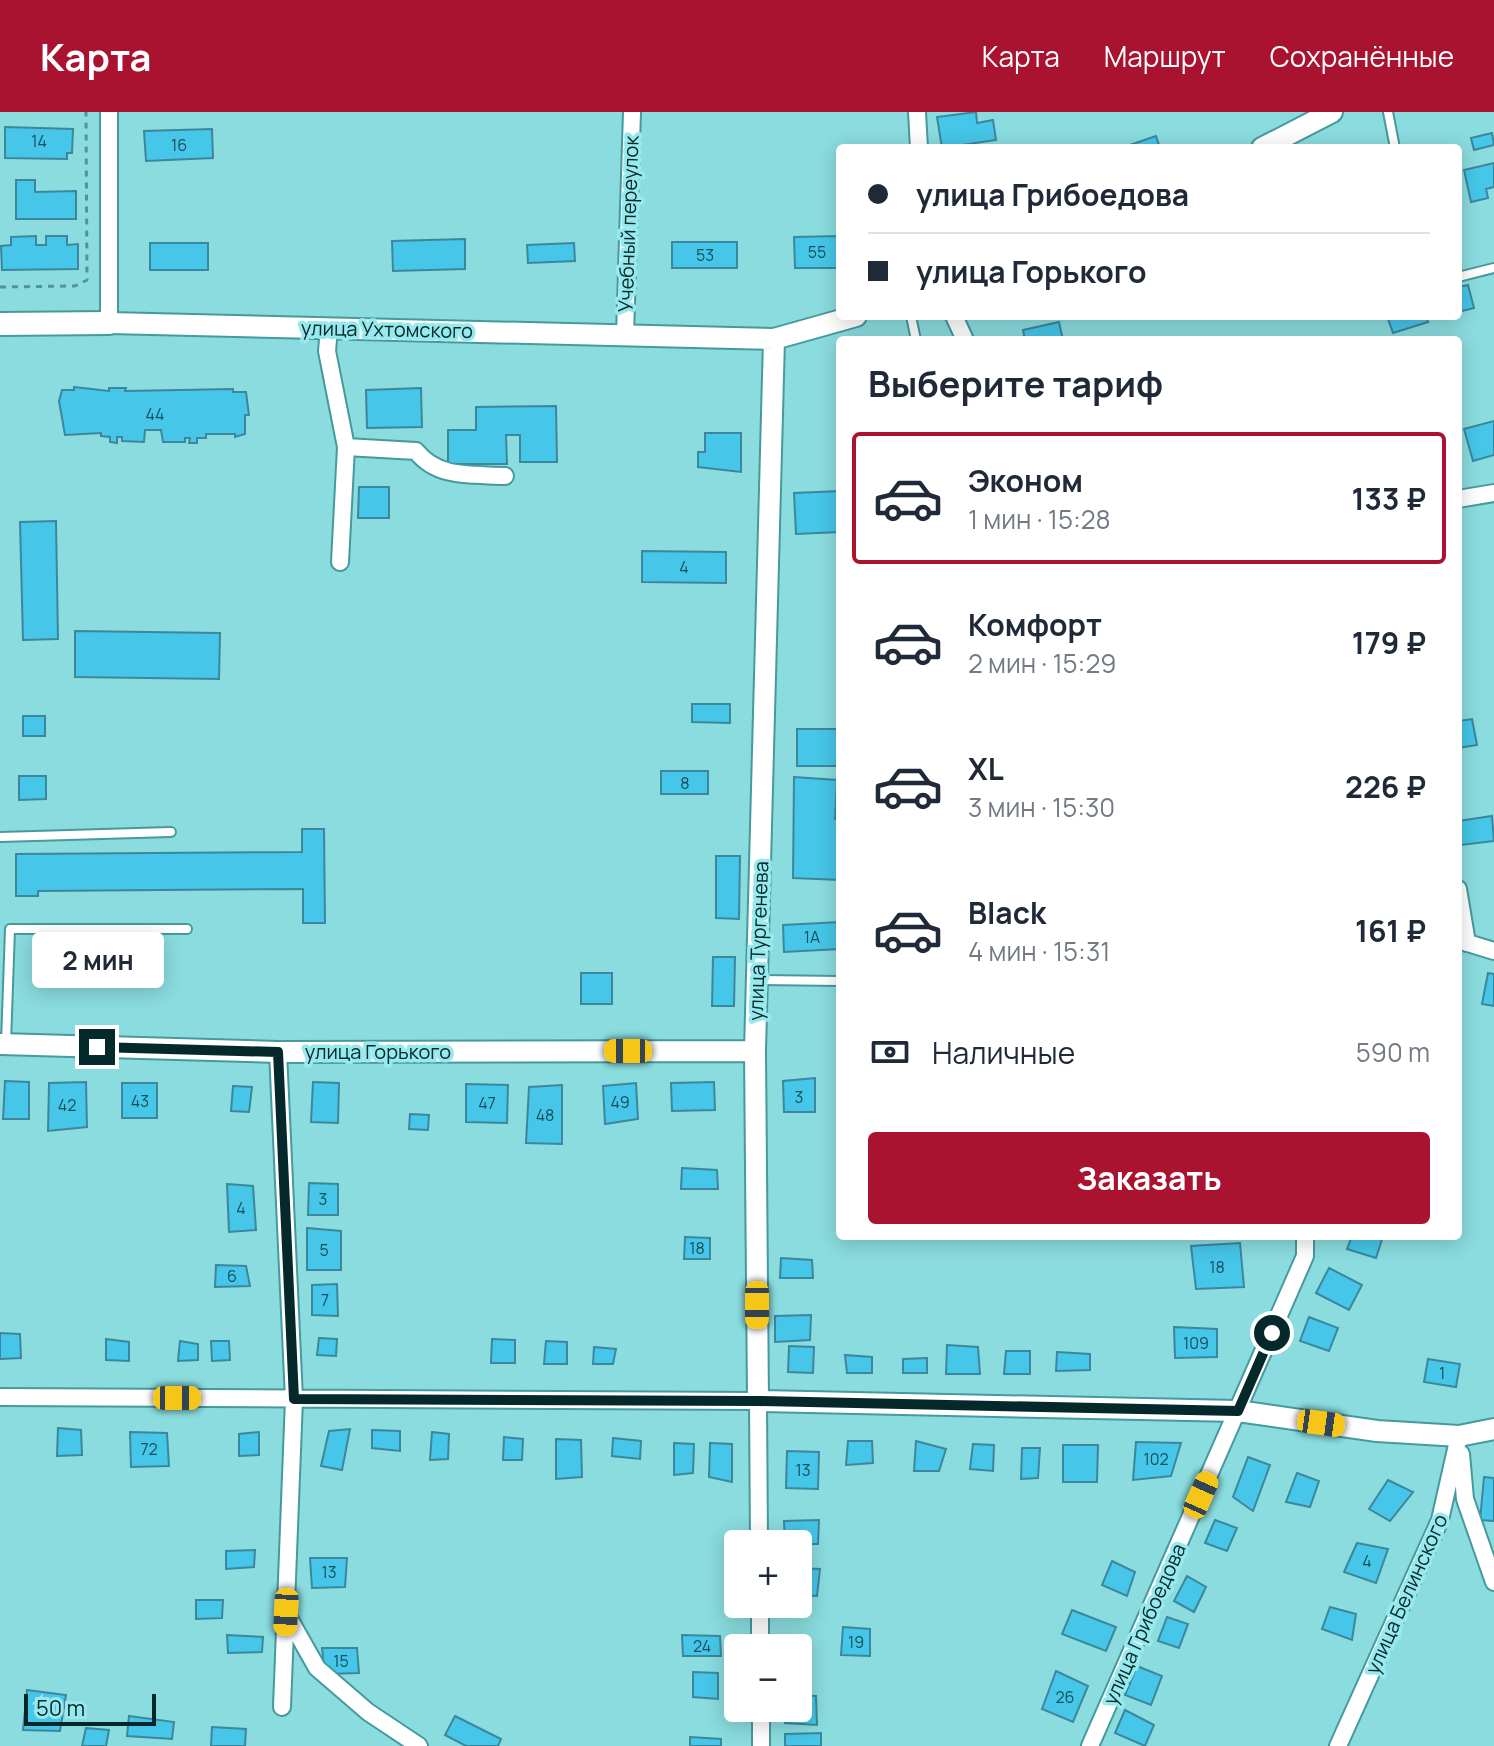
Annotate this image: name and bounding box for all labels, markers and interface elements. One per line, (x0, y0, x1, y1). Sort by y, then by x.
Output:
text: Карта (40, 30, 152, 82)
text: Карта (982, 37, 1060, 75)
text: Маршрут (1104, 37, 1226, 75)
text: Сохранённые (1270, 37, 1454, 75)
house number: 14 (31, 130, 47, 152)
house number: 16 (171, 134, 187, 156)
street label: Учебный переулок (611, 134, 645, 313)
text: улица Грибоедова (916, 174, 1189, 215)
house number: 55 (808, 241, 826, 263)
house number: 53 (696, 244, 714, 266)
text: улица Горького (916, 251, 1146, 292)
street label: улица Ухтомского (301, 314, 473, 344)
text: Выберите тариф (868, 359, 1163, 408)
house number: 44 (145, 403, 165, 425)
text: Эконом (968, 460, 1083, 501)
icon: car (872, 462, 944, 534)
text: 133 ₽ (1351, 478, 1426, 519)
text: 1 мин · 15:28 (968, 501, 1111, 537)
house number: 4 (679, 556, 689, 578)
text: Комфорт (968, 604, 1102, 645)
icon: car (872, 606, 944, 678)
text: 179 ₽ (1352, 622, 1426, 663)
text: 2 мин · 15:29 (968, 645, 1116, 681)
text: XL (968, 748, 1004, 789)
icon: car (872, 750, 944, 822)
text: 226 ₽ (1345, 766, 1426, 807)
house number: 8 (680, 772, 690, 794)
text: 3 мин · 15:30 (968, 789, 1115, 825)
street label: улица Тургенева (742, 861, 774, 1021)
text: Black (968, 892, 1046, 933)
icon: car (872, 894, 944, 966)
text: 161 ₽ (1355, 910, 1426, 951)
house number: 1А (804, 926, 820, 948)
callout: 2 мин (31, 931, 163, 987)
text: 4 мин · 15:31 (968, 933, 1110, 969)
text: 2 мин (62, 942, 134, 978)
route end (79, 1029, 115, 1065)
icon: cash (868, 1030, 912, 1074)
text: Наличные (932, 1032, 1075, 1073)
text: 590 m (1356, 1034, 1430, 1070)
street label: улица Горького (305, 1038, 451, 1065)
car (604, 1039, 652, 1063)
house number: 3 (795, 1086, 803, 1108)
house number: 43 (131, 1090, 149, 1112)
house number: 49 (610, 1091, 630, 1113)
house number: 47 (478, 1092, 496, 1114)
house number: 42 (58, 1094, 76, 1116)
house number: 48 (536, 1104, 554, 1126)
button: Заказать (868, 1132, 1430, 1224)
house number: 3 (319, 1188, 327, 1210)
house number: 4 (236, 1197, 246, 1219)
house number: 18 (689, 1237, 705, 1259)
house number: 5 (319, 1239, 329, 1261)
house number: 18 (1209, 1256, 1225, 1278)
house number: 6 (227, 1265, 237, 1287)
car (745, 1281, 769, 1329)
house number: 7 (321, 1289, 329, 1311)
route start (1254, 1315, 1290, 1351)
house number: 109 (1183, 1332, 1209, 1354)
house number: 1 (1439, 1362, 1445, 1384)
car (153, 1386, 201, 1410)
car (1296, 1408, 1346, 1438)
house number: 72 (140, 1438, 158, 1460)
house number: 102 (1143, 1448, 1169, 1470)
house number: 13 (795, 1459, 811, 1481)
car (1180, 1468, 1222, 1522)
street label: улица Белинского (1359, 1510, 1453, 1678)
map controls (724, 1530, 812, 1722)
button: + (724, 1530, 812, 1618)
street label: улица Грибоедова (1096, 1539, 1192, 1709)
house number: 4 (1362, 1550, 1372, 1572)
house number: 13 (321, 1561, 337, 1583)
car (273, 1587, 299, 1637)
house number: 19 (848, 1631, 864, 1653)
button: − (724, 1634, 812, 1722)
house number: 24 (693, 1635, 711, 1657)
house number: 15 (333, 1650, 349, 1672)
house number: 26 (1055, 1686, 1075, 1708)
scale bar (24, 1690, 156, 1726)
text: 50 m (36, 1693, 85, 1723)

